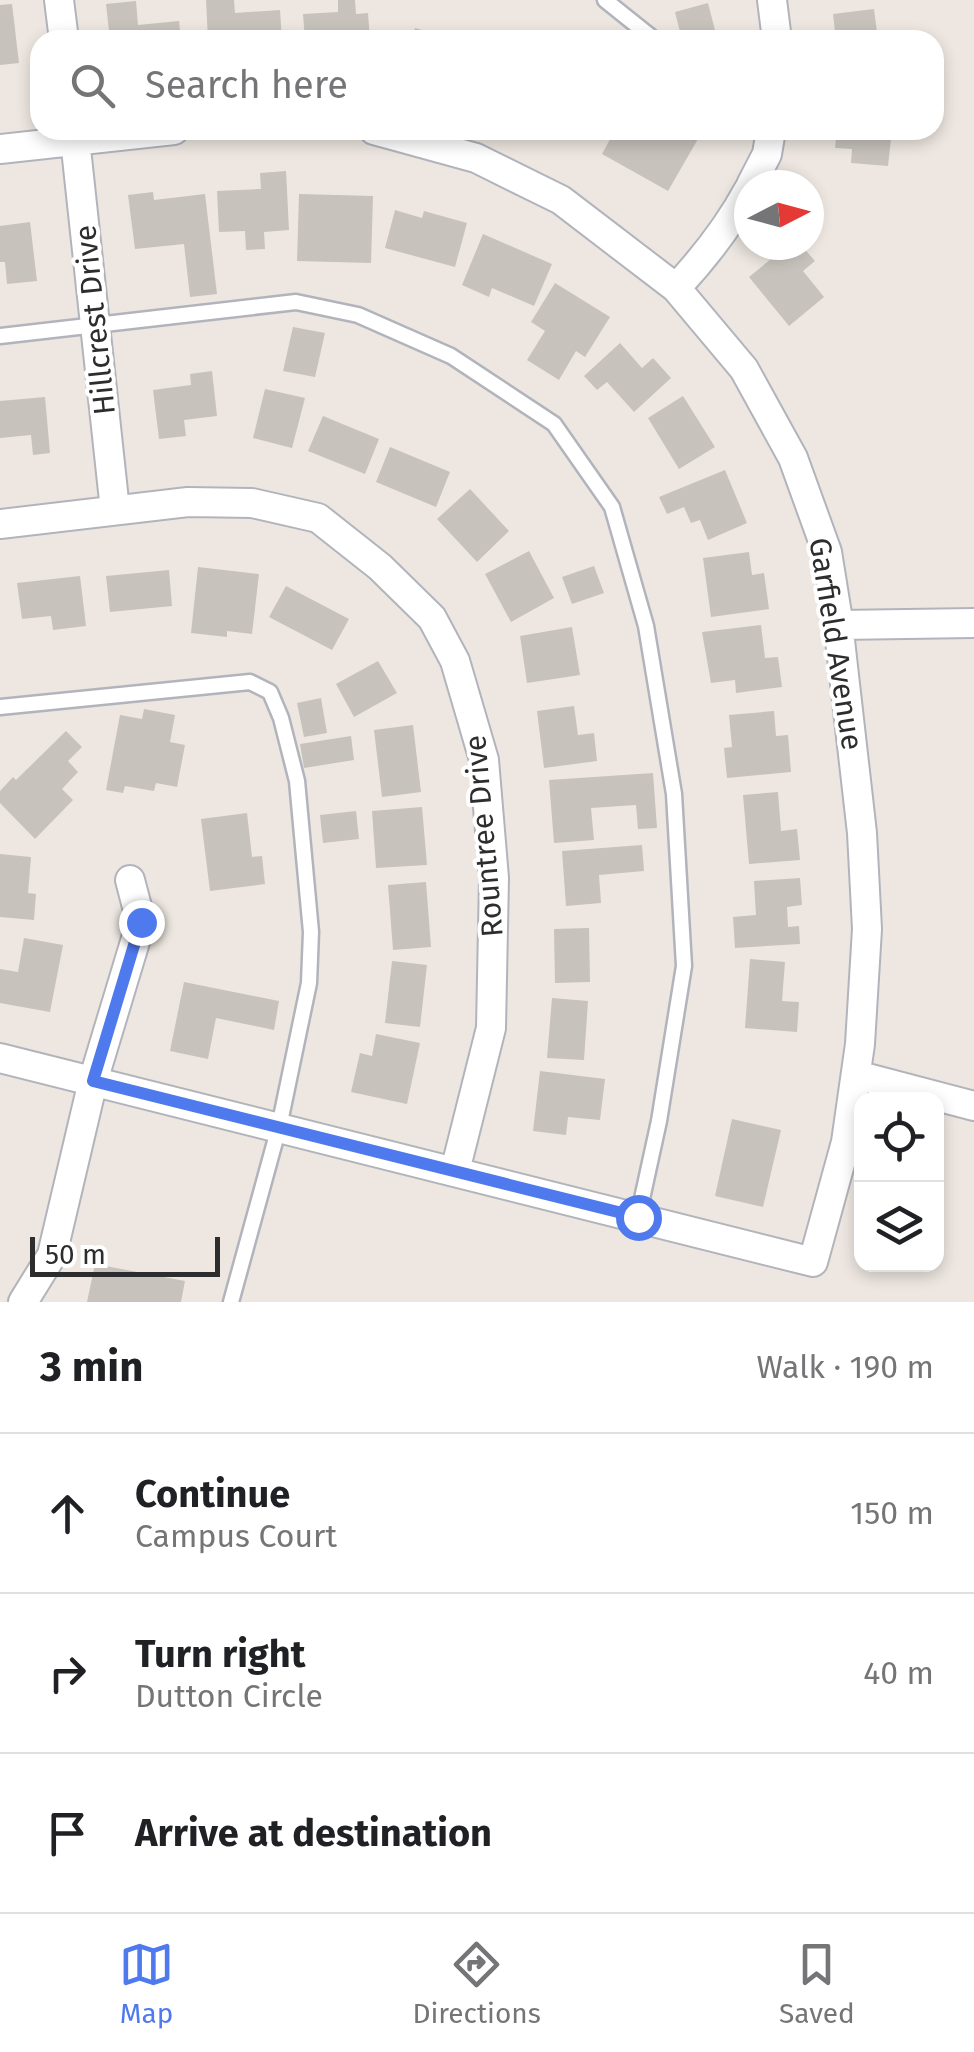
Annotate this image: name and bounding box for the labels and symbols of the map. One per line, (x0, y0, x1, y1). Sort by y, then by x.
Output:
north arrow (734, 170, 824, 260)
street label: Hillcrest Drive (67, 223, 123, 417)
street label: Garfield Avenue (801, 535, 871, 753)
street label: Rountree Drive (457, 733, 511, 939)
route end (119, 900, 165, 946)
route start (616, 1195, 662, 1241)
scale bar (30, 1232, 220, 1276)

